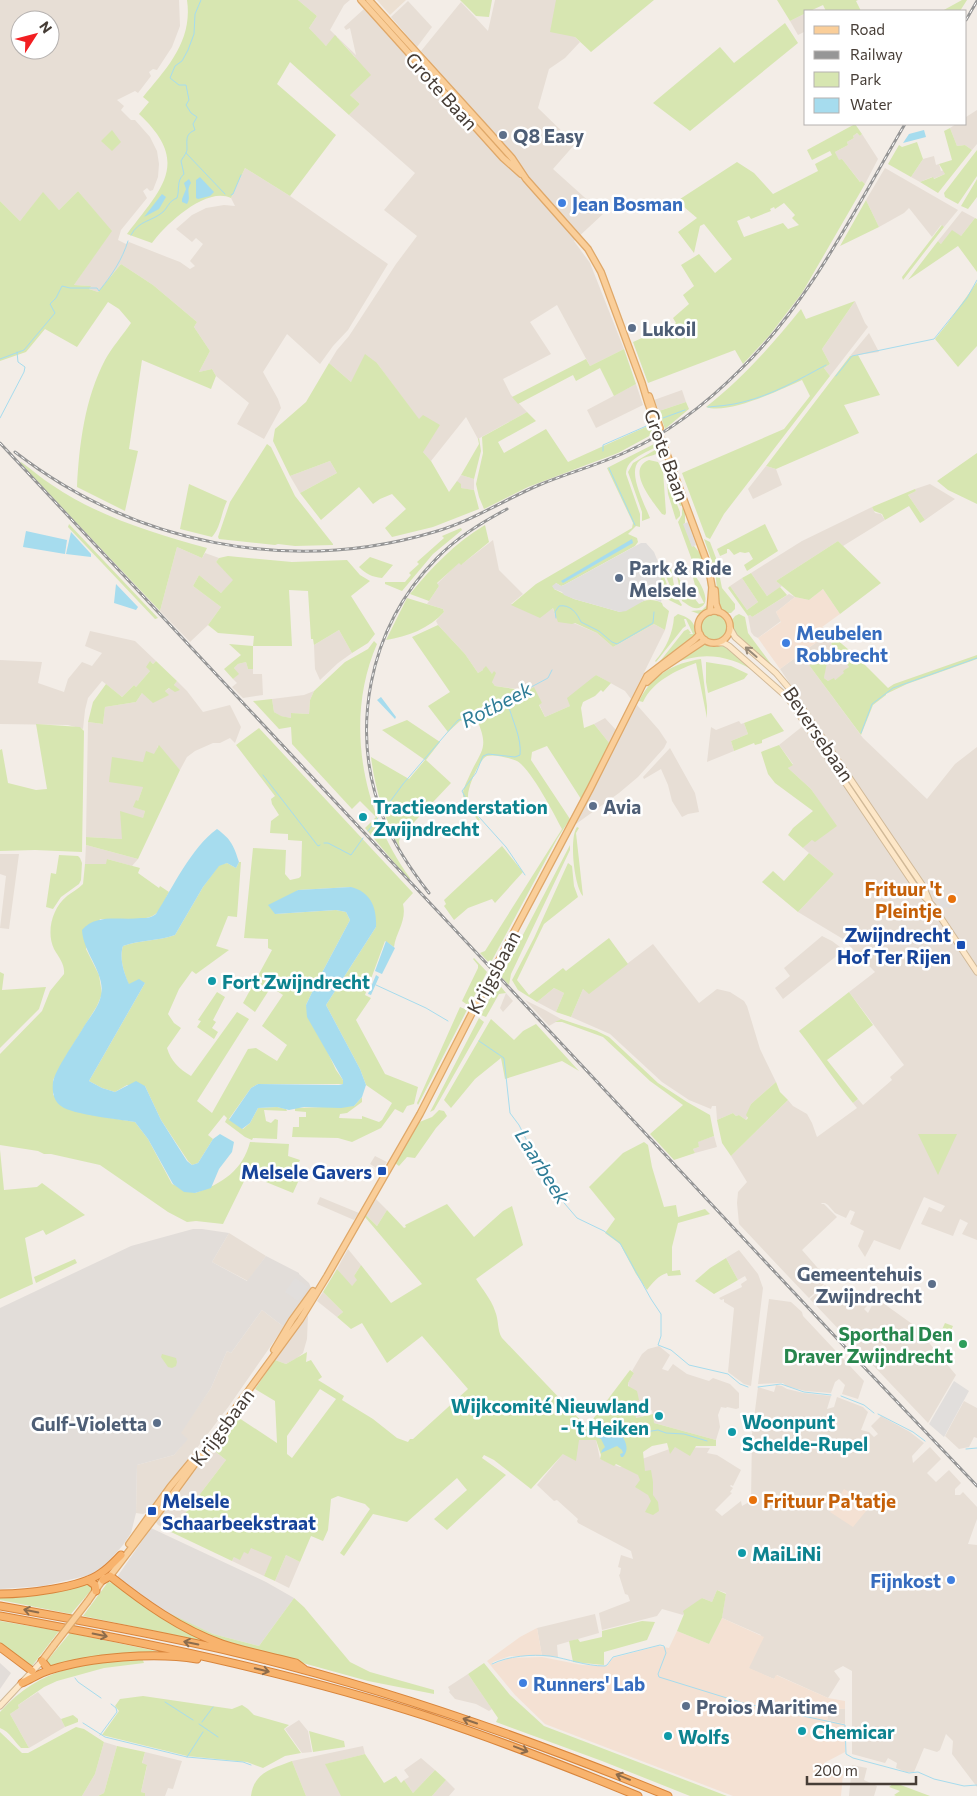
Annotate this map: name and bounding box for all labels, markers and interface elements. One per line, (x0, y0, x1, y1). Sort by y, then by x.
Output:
north arrow (10, 10, 60, 60)
legend (804, 10, 967, 125)
text: N (36, 18, 56, 36)
text: Road (850, 20, 885, 38)
text: Railway (850, 45, 903, 63)
street label: Grote Baan (401, 47, 483, 135)
text: Park (850, 70, 881, 88)
text: Water (850, 95, 892, 113)
place label: Q8 Easy (513, 124, 585, 147)
marker: Q8 Easy (497, 129, 509, 141)
place label: Jean Bosman (572, 192, 683, 215)
marker: Jean Bosman (556, 197, 568, 209)
place label: Lukoil (642, 317, 696, 340)
marker: Lukoil (626, 322, 638, 334)
street label: Grote Baan (640, 406, 694, 504)
place label: Park & Ride Melsele (629, 556, 731, 601)
marker: Park & Ride Melsele (613, 572, 625, 584)
place label: Meubelen Robbrecht (796, 621, 888, 666)
marker: Meubelen Robbrecht (780, 637, 792, 649)
one-way arrow (745, 646, 758, 657)
water label: Rotbeek (457, 675, 536, 732)
street label: Beversebaan (779, 682, 859, 786)
place label: Tractieonderstation Zwijndrecht (373, 795, 548, 840)
place label: Avia (603, 795, 641, 818)
marker: Avia (587, 800, 599, 812)
marker: Tractieonderstation Zwijndrecht (357, 811, 369, 823)
place label: Frituur 't Pleintje (865, 877, 942, 922)
marker: Frituur 't Pleintje (946, 893, 958, 905)
place label: Zwijndrecht Hof Ter Rijen (837, 923, 951, 968)
street label: Krijgsbaan (461, 926, 525, 1018)
marker: Zwijndrecht Hof Ter Rijen (955, 939, 967, 951)
place label: Fort Zwijndrecht (222, 970, 370, 993)
marker: Fort Zwijndrecht (206, 975, 218, 987)
water label: Laarbeek (511, 1124, 576, 1209)
place label: Melsele Gavers (241, 1160, 372, 1183)
marker: Melsele Gavers (376, 1165, 388, 1177)
place label: Gemeentehuis Zwijndrecht (797, 1262, 922, 1307)
marker: Gemeentehuis Zwijndrecht (926, 1278, 938, 1290)
place label: Sporthal Den Draver Zwijndrecht (784, 1322, 953, 1367)
marker: Sporthal Den Draver Zwijndrecht (957, 1338, 969, 1350)
street label: Krijgsbaan (185, 1384, 259, 1470)
place label: Wijkcomité Nieuwland - 't Heiken (451, 1394, 649, 1439)
marker: Wijkcomité Nieuwland - 't Heiken (653, 1410, 665, 1422)
place label: Woonpunt Schelde-Rupel (742, 1410, 868, 1455)
place label: Gulf-Violetta (31, 1412, 147, 1435)
marker: Gulf-Violetta (151, 1417, 163, 1429)
marker: Woonpunt Schelde-Rupel (726, 1426, 738, 1438)
place label: Melsele Schaarbeekstraat (162, 1489, 316, 1534)
place label: Frituur Pa'tatje (763, 1489, 896, 1512)
marker: Frituur Pa'tatje (747, 1494, 759, 1506)
marker: Melsele Schaarbeekstraat (146, 1505, 158, 1517)
place label: MaiLiNi (752, 1542, 821, 1565)
marker: MaiLiNi (736, 1547, 748, 1559)
place label: Fijnkost (870, 1569, 941, 1592)
marker: Fijnkost (945, 1574, 957, 1586)
one-way arrow (24, 1606, 40, 1616)
one-way arrow (91, 1630, 107, 1640)
one-way arrow (183, 1638, 199, 1647)
one-way arrow (254, 1666, 270, 1675)
place label: Runners' Lab (533, 1672, 645, 1695)
marker: Runners' Lab (517, 1677, 529, 1689)
place label: Proios Maritime (696, 1695, 837, 1718)
marker: Proios Maritime (680, 1700, 692, 1712)
one-way arrow (463, 1715, 479, 1725)
place label: Chemicar (812, 1720, 895, 1743)
place label: Wolfs (678, 1725, 730, 1748)
marker: Chemicar (796, 1725, 808, 1737)
marker: Wolfs (662, 1730, 674, 1742)
one-way arrow (513, 1745, 529, 1754)
scale bar (807, 1754, 916, 1786)
text: 200 m (814, 1761, 858, 1779)
one-way arrow (616, 1772, 631, 1782)

